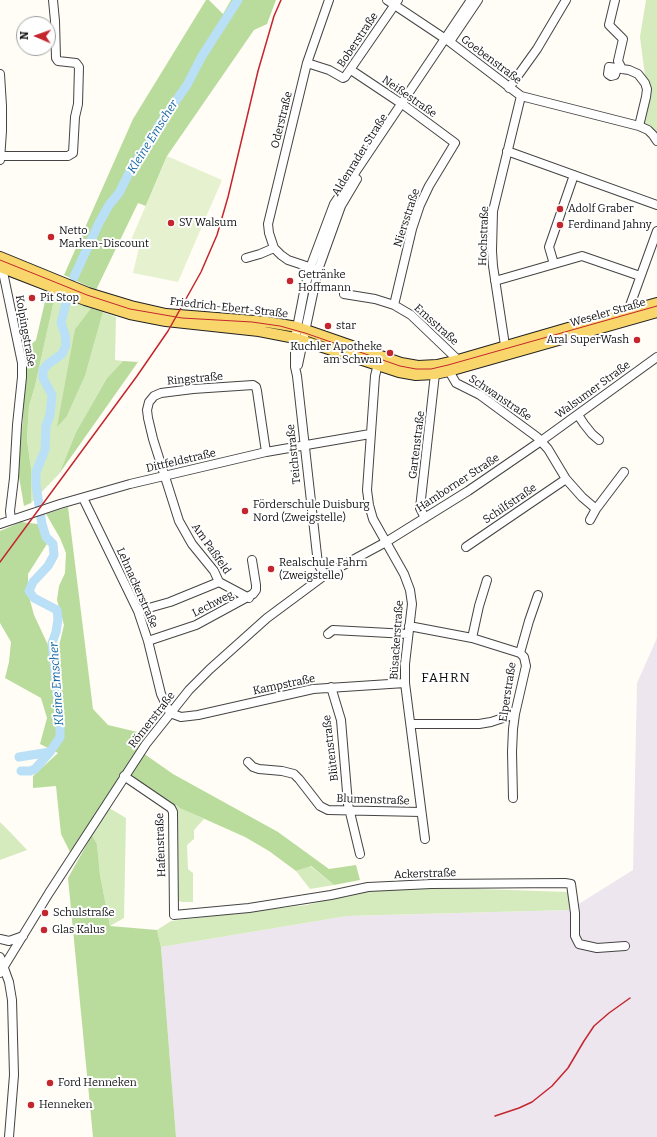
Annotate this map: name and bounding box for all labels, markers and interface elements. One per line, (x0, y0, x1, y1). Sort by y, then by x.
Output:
street label: Boberstraße (335, 10, 381, 70)
north arrow (16, 16, 56, 56)
text: N (18, 31, 31, 40)
street label: Goebenstraße (458, 33, 524, 87)
street label: Neißestraße (379, 73, 439, 121)
street label: Oderstraße (269, 90, 295, 150)
water label: Kleine Emscher (125, 98, 181, 176)
street label: Aldenrader Straße (329, 111, 391, 199)
street label: Niersstraße (391, 187, 423, 249)
place label: Adolf Graber (568, 202, 634, 216)
marker: Adolf Graber (555, 204, 565, 214)
street label: Hochstraße (476, 206, 492, 266)
place label: SV Walsum (179, 216, 237, 230)
marker: SV Walsum (166, 218, 176, 228)
place label: Ferdinand Jahny (568, 218, 651, 232)
marker: Ferdinand Jahny (555, 220, 565, 230)
place label: Netto Marken-Discount (59, 224, 149, 250)
marker: Netto Marken-Discount (46, 232, 56, 242)
place label: Getränke Hoffmann (298, 268, 351, 294)
marker: Getränke Hoffmann (285, 276, 295, 286)
place label: Pit Stop (40, 291, 79, 305)
marker: Pit Stop (27, 293, 37, 303)
street label: Kolpingstraße (12, 294, 38, 368)
street label: Friedrich-Ebert-Straße (169, 295, 289, 321)
street label: Weseler Straße (569, 296, 647, 330)
street label: Emsstraße (411, 302, 461, 348)
place label: star (336, 319, 356, 333)
marker: star (323, 321, 333, 331)
place label: Aral SuperWash (546, 333, 629, 347)
marker: Aral SuperWash (632, 335, 642, 345)
place label: Kuchler Apotheke am Schwan (290, 340, 382, 366)
marker: Kuchler Apotheke am Schwan (385, 348, 395, 358)
street label: Walsumer Straße (553, 358, 633, 422)
street label: Ringstraße (166, 370, 224, 388)
street label: Schwanstraße (466, 372, 534, 424)
street label: Gartenstraße (406, 410, 428, 480)
street label: Teichstraße (284, 423, 304, 485)
street label: Dittfeldstraße (145, 447, 217, 475)
street label: Hamborner Straße (414, 451, 502, 515)
street label: Schilfstraße (481, 481, 539, 527)
place label: Förderschule Duisburg Nord (Zweigstelle) (253, 498, 370, 524)
marker: Förderschule Duisburg Nord (Zweigstelle) (240, 506, 250, 516)
street label: Am Paßfeld (189, 521, 233, 577)
street label: Lehnackerstraße (113, 546, 161, 630)
place label: Realschule Fahrn (Zweigstelle) (279, 556, 367, 582)
marker: Realschule Fahrn (Zweigstelle) (266, 564, 276, 574)
street label: Lechweg (190, 588, 236, 620)
street label: Büsackerstraße (388, 600, 406, 680)
water label: Kleine Emscher (47, 642, 67, 726)
street label: Elperstraße (497, 661, 519, 723)
district label: FAHRN (421, 670, 471, 686)
street label: Kampstraße (252, 672, 316, 698)
street label: Römerstraße (126, 689, 178, 751)
street label: Blütenstraße (320, 714, 342, 782)
street label: Blumenstraße (336, 792, 410, 808)
street label: Hafenstraße (153, 813, 169, 877)
street label: Ackerstraße (394, 866, 456, 882)
place label: Schulstraße (53, 906, 115, 920)
marker: Schulstraße (40, 908, 50, 918)
place label: Glas Kalus (52, 923, 105, 937)
marker: Glas Kalus (39, 925, 49, 935)
place label: Ford Henneken (58, 1076, 137, 1090)
marker: Ford Henneken (45, 1078, 55, 1088)
place label: Henneken (39, 1098, 92, 1112)
marker: Henneken (26, 1100, 36, 1110)

